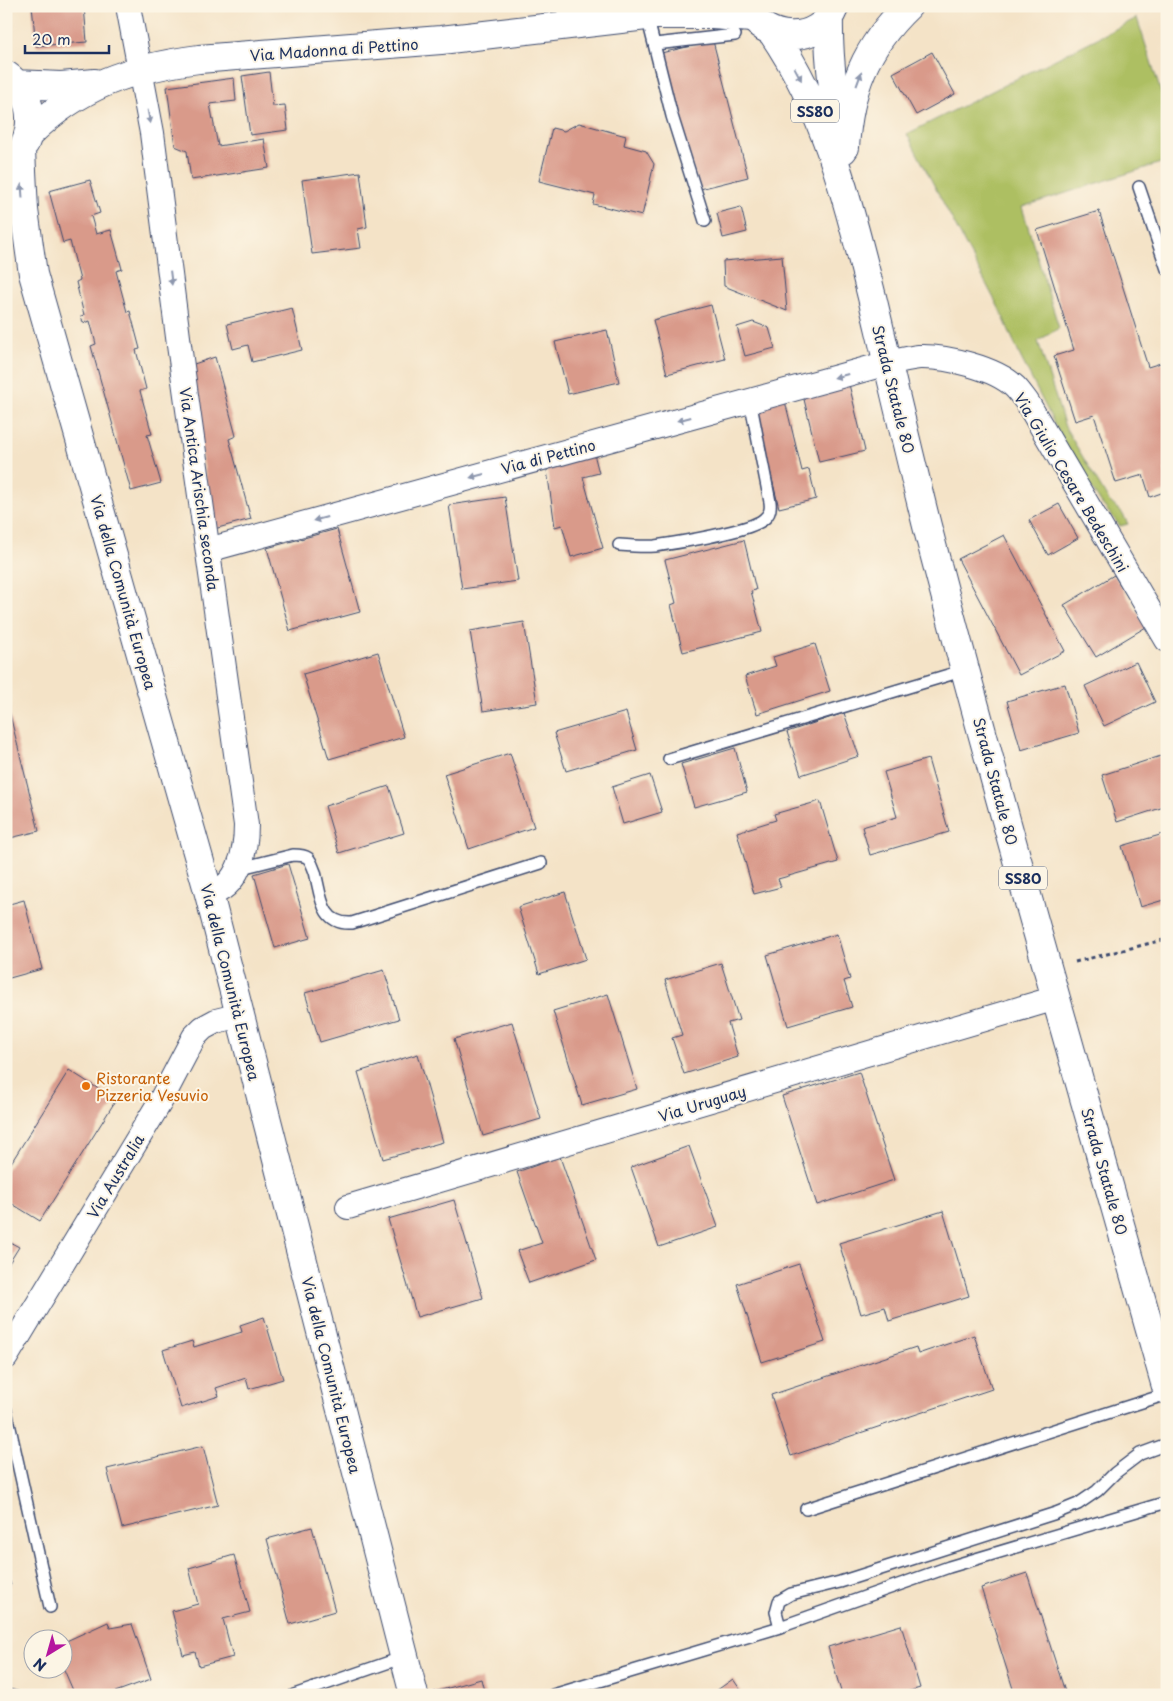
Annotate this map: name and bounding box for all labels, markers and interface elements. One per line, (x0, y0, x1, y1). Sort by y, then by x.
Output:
scale bar (25, 22, 109, 54)
text: 20 m (32, 27, 71, 50)
street label: Via Madonna di Pettino (249, 32, 419, 66)
one-way arrow (794, 66, 802, 81)
one-way arrow (855, 71, 863, 86)
road number: SS80 (791, 100, 839, 122)
one-way arrow (146, 109, 154, 125)
one-way arrow (18, 183, 26, 199)
one-way arrow (167, 270, 175, 286)
street label: Strada Statale 80 (867, 322, 921, 456)
one-way arrow (833, 372, 848, 380)
street label: Via Antica Arischia seconda (174, 386, 226, 593)
street label: Via Giulio Cesare Bedeschini (1009, 388, 1135, 576)
one-way arrow (676, 415, 691, 423)
street label: Via di Pettino (498, 432, 598, 480)
one-way arrow (469, 472, 484, 480)
street label: Via della Comunità Europea (85, 492, 163, 693)
one-way arrow (312, 515, 328, 523)
street label: Strada Statale 80 (968, 715, 1024, 847)
road number: SS80 (999, 866, 1047, 890)
street label: Via della Comunità Europea (195, 881, 267, 1083)
place label: Ristorante Pizzeria Vesuvio (96, 1066, 209, 1106)
street label: Via Uruguay (655, 1079, 749, 1127)
marker: Ristorante Pizzeria Vesuvio (80, 1080, 92, 1092)
street label: Strada Statale 80 (1076, 1105, 1134, 1237)
street label: Via Australia (81, 1129, 150, 1223)
street label: Via della Comunità Europea (296, 1274, 368, 1476)
north arrow (22, 1628, 72, 1678)
text: N (29, 1653, 51, 1677)

